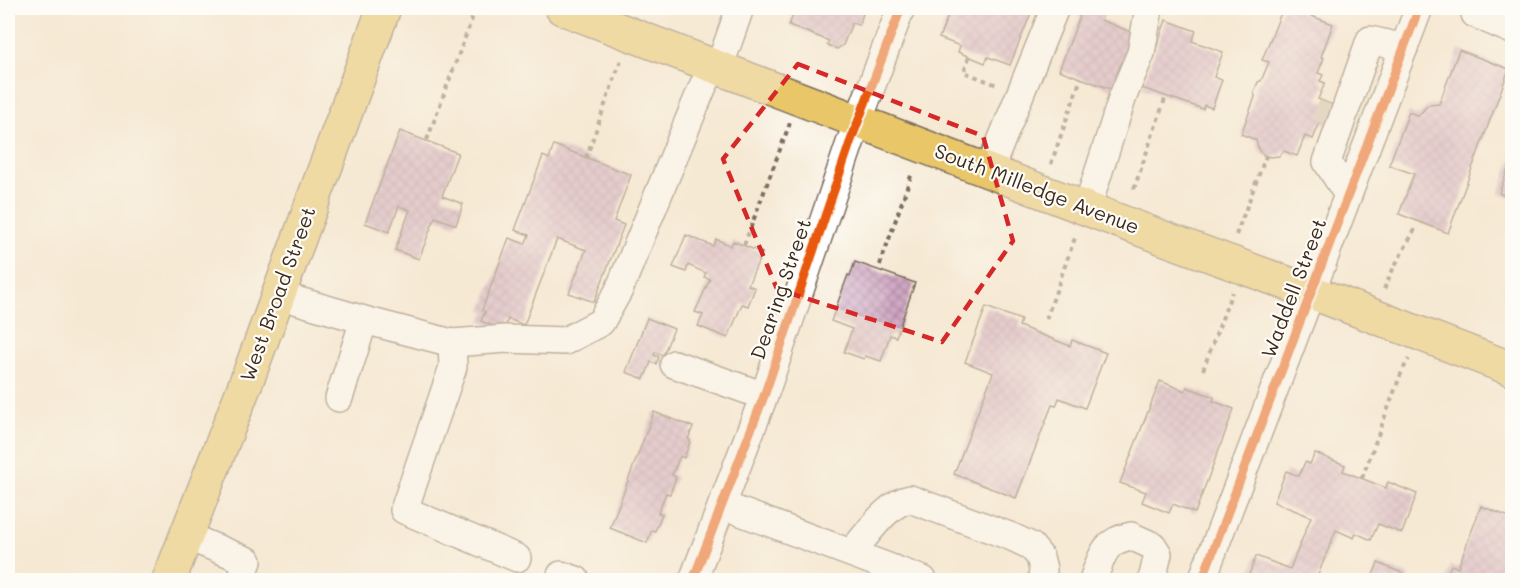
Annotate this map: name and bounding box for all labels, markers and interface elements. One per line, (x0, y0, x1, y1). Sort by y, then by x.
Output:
street label: South Milledge Avenue (931, 137, 1143, 239)
street label: West Broad Street (233, 203, 321, 385)
street label: Waddell Street (1254, 214, 1332, 361)
street label: Dearing Street (744, 215, 816, 363)

